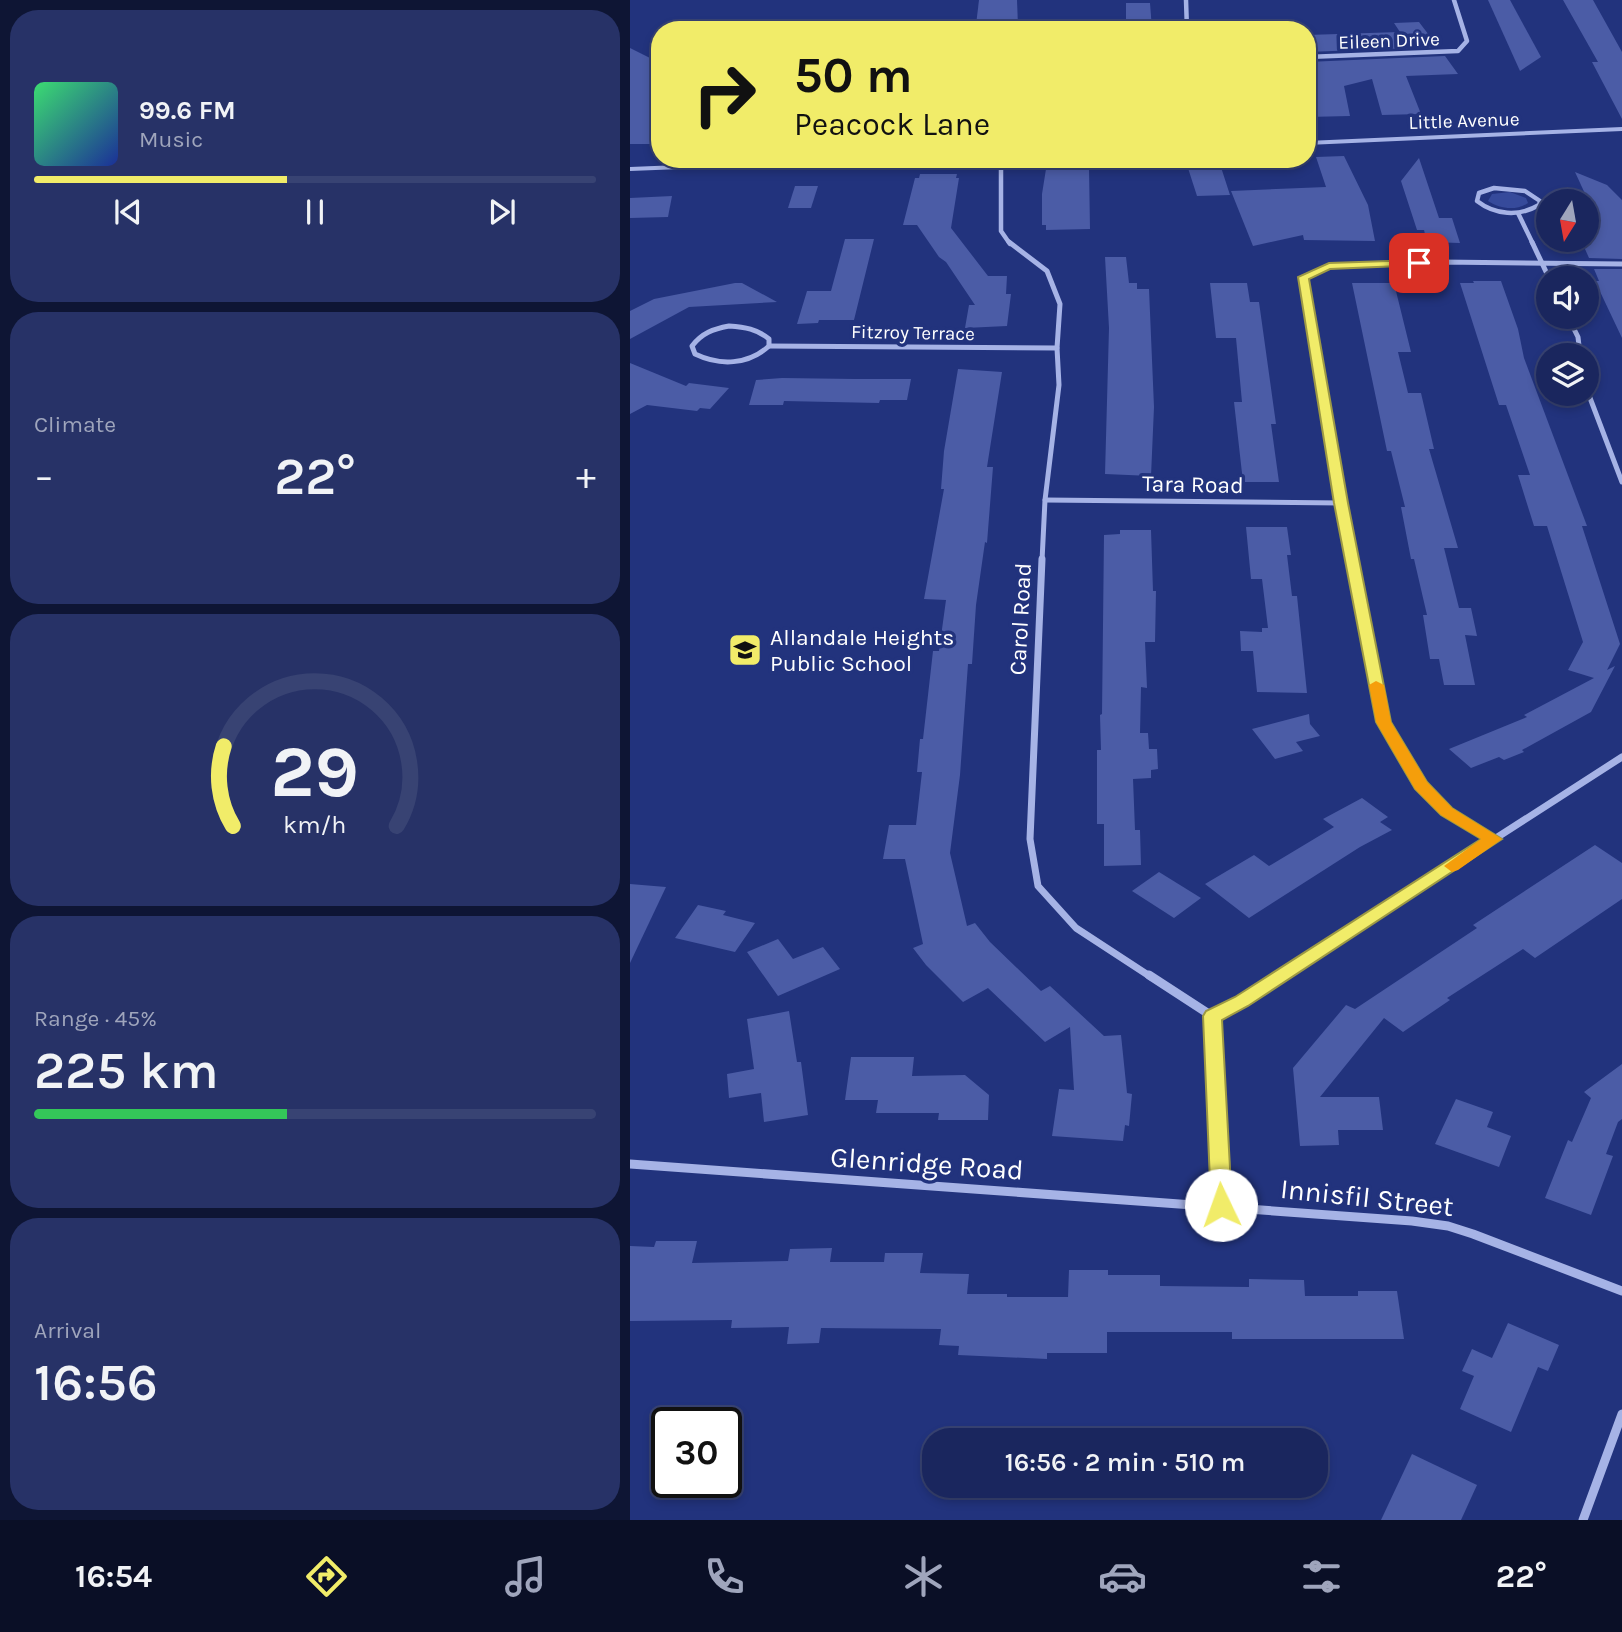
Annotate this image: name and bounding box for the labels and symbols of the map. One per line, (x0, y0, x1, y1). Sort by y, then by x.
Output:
street label: Eileen Drive (1338, 28, 1440, 54)
street label: Little Avenue (1408, 108, 1520, 134)
north arrow (1536, 189, 1600, 252)
pin (1389, 233, 1449, 293)
street label: Fitzroy Terrace (851, 321, 975, 345)
street label: Tara Road (1142, 470, 1244, 499)
street label: Carol Road (1004, 562, 1037, 676)
place label: Allandale Heights Public School (770, 624, 954, 677)
school or university icon: Allandale Heights Public School (726, 631, 764, 669)
street label: Glenridge Road (829, 1140, 1025, 1187)
position arrow (1184, 1168, 1258, 1242)
street label: Innisfil Street (1279, 1172, 1455, 1223)
speed limit sign: 30 (651, 1407, 742, 1498)

